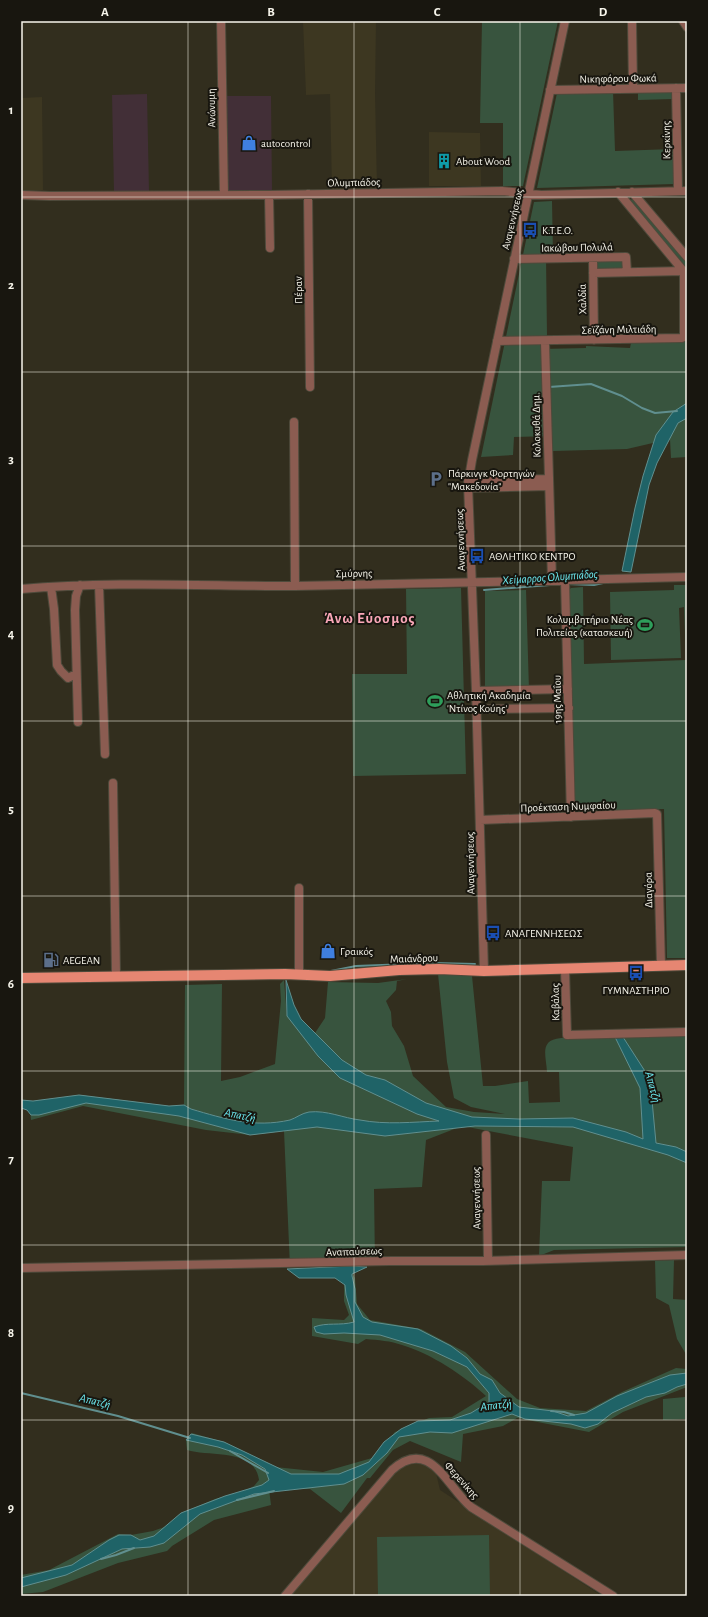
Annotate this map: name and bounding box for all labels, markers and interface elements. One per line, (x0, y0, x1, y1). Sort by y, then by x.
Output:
text: A (101, 6, 109, 19)
text: B (267, 6, 275, 19)
text: C (434, 6, 441, 19)
text: D (599, 6, 608, 19)
street label: Νικηφόρου Φωκά (579, 72, 657, 85)
street label: Ανώνυμη (206, 88, 217, 128)
text: 1 (9, 104, 13, 117)
street label: Κερκίνης (661, 121, 672, 159)
shop icon: autocontrol (240, 134, 258, 152)
place label: autocontrol (261, 138, 311, 149)
building icon: About Wood (435, 152, 453, 170)
place label: About Wood (456, 156, 510, 167)
street label: Ολυμπιάδος (327, 177, 381, 188)
street label: Αναγεννήσεως (500, 187, 525, 251)
bus stop icon: K.T.E.O. (521, 221, 539, 239)
place label: K.T.E.O. (542, 225, 573, 236)
street label: Ιακώβου Πολυλά (541, 241, 613, 254)
street label: Πέραν (293, 276, 304, 304)
text: 2 (8, 279, 14, 292)
street label: Χαλδία (577, 283, 588, 314)
street label: Σεϊζάνη Μιλτιάδη (581, 323, 657, 336)
street label: Κολοκυθά Δημ. (530, 392, 543, 458)
text: 3 (8, 453, 14, 466)
place label: Πάρκινγκ Φορτηγών "Μακεδονία" (448, 468, 535, 492)
parking icon: Πάρκινγκ Φορτηγών "Μακεδονία" (427, 470, 445, 488)
street label: Αναγεννήσεως (454, 509, 467, 571)
bus stop icon: ΑΘΛΗΤΙΚΟ ΚΕΝΤΡΟ (468, 547, 486, 565)
place label: ΑΘΛΗΤΙΚΟ ΚΕΝΤΡΟ (489, 551, 575, 562)
street label: Σμύρνης (336, 568, 373, 579)
water label: Χείμαρρος Ολυμπιάδος (501, 568, 599, 587)
district label: Άνω Εύοσμος (324, 611, 416, 626)
place label: Κολυμβητήριο Νέας Πολιτείας (κατασκευή) (536, 614, 633, 638)
sports icon: Κολυμβητήριο Νέας Πολιτείας (κατασκευή) (636, 616, 654, 634)
text: 4 (8, 628, 15, 641)
street label: 19ης Μαΐου (552, 675, 563, 723)
place label: Αθλητική Ακαδημία 'Ντίνος Κούης' (447, 690, 531, 714)
sports icon: Αθλητική Ακαδημία 'Ντίνος Κούης' (426, 692, 444, 710)
street label: Προέκταση Νυμφαίου (520, 799, 616, 814)
text: 5 (8, 803, 14, 816)
street label: Αναγεννήσεως (464, 832, 477, 894)
street label: Διαγόρα (643, 872, 654, 908)
bus stop icon: ΑΝΑΓΕΝΝΗΣΕΩΣ (484, 924, 502, 942)
place label: ΑΝΑΓΕΝΝΗΣΕΩΣ (505, 928, 583, 939)
shop icon: Γραικός (319, 942, 337, 960)
place label: Γραικός (340, 946, 373, 957)
fuel station icon: AEGEAN (42, 951, 60, 969)
street label: Μαιάνδρου (390, 952, 438, 965)
place label: AEGEAN (63, 955, 100, 966)
bus stop icon: ΓΥΜΝΑΣΤΗΡΙΟ (627, 964, 645, 982)
text: 6 (8, 978, 14, 991)
street label: Καβάλας (550, 983, 561, 1021)
place label: ΓΥΜΝΑΣΤΗΡΙΟ (602, 985, 670, 996)
water label: Απατζή (642, 1069, 663, 1104)
water label: Απατζή (222, 1106, 257, 1125)
text: 7 (8, 1153, 14, 1166)
street label: Αναγεννήσεως (470, 1167, 483, 1229)
street label: Αναπαύσεως (326, 1245, 382, 1258)
text: 8 (8, 1327, 14, 1340)
water label: Απατζή (77, 1391, 112, 1411)
water label: Απατζή (479, 1397, 512, 1414)
street label: Φερενίκης (442, 1460, 481, 1501)
text: 9 (8, 1502, 14, 1515)

